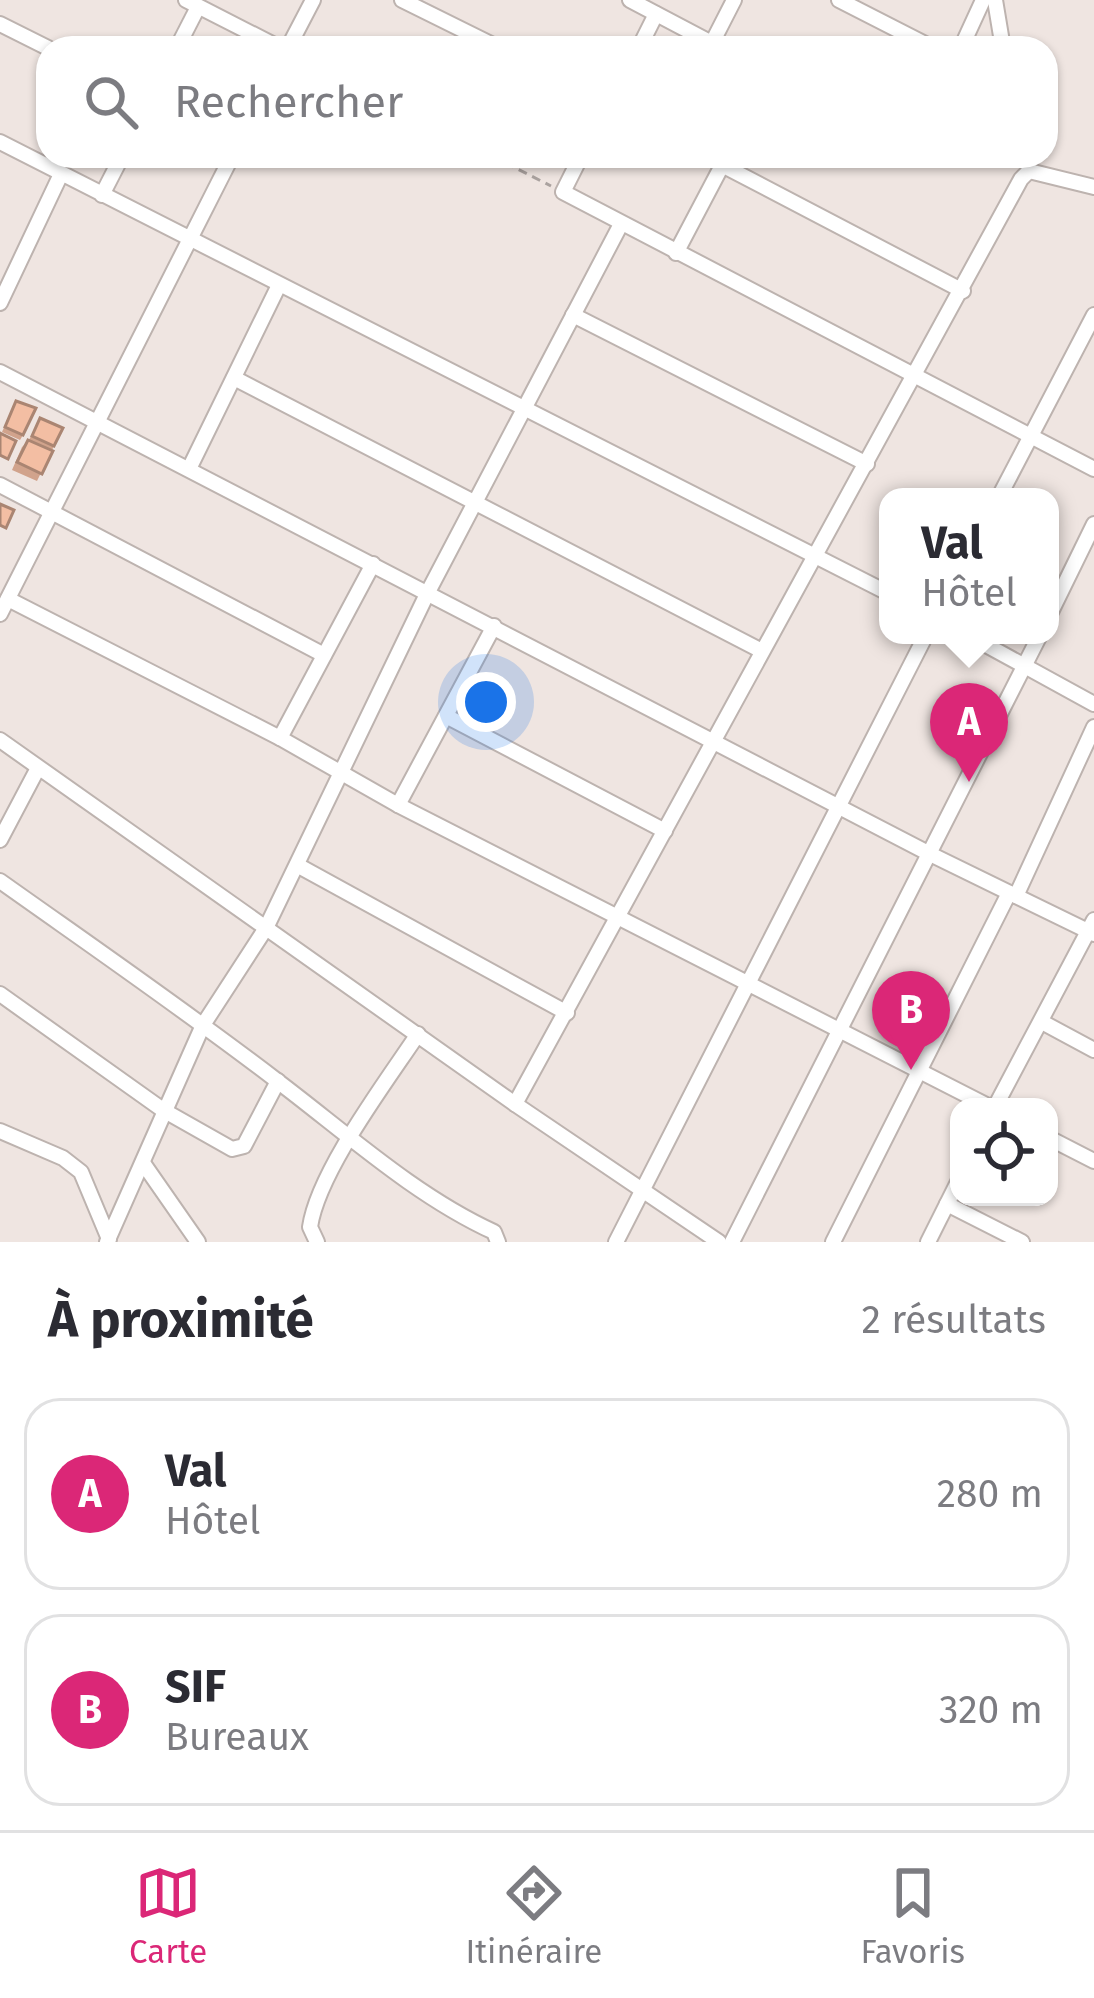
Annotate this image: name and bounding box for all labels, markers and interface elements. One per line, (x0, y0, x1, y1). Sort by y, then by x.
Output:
search box (36, 36, 1058, 168)
icon: search (78, 69, 144, 135)
text: Rechercher (174, 75, 403, 129)
popup (879, 488, 1059, 644)
text: Val (921, 516, 983, 570)
text: Hôtel (921, 570, 1017, 616)
your location (456, 672, 516, 732)
pin: A (930, 683, 1008, 782)
pin: B (872, 971, 950, 1070)
map controls (950, 1098, 1058, 1206)
button: locate (950, 1098, 1058, 1206)
text: À proximité (48, 1289, 314, 1351)
text: 2 résultats (862, 1297, 1046, 1343)
text: Val (165, 1444, 226, 1498)
text: A (78, 1471, 102, 1517)
text: 280 m (937, 1471, 1043, 1517)
text: Hôtel (165, 1498, 260, 1544)
text: SIF (165, 1660, 226, 1714)
text: B (78, 1687, 102, 1733)
text: 320 m (939, 1687, 1043, 1733)
text: Bureaux (165, 1714, 309, 1760)
tab: Carte (129, 1860, 207, 1972)
tab: Itinéraire (465, 1860, 602, 1972)
tab: Favoris (860, 1860, 965, 1972)

